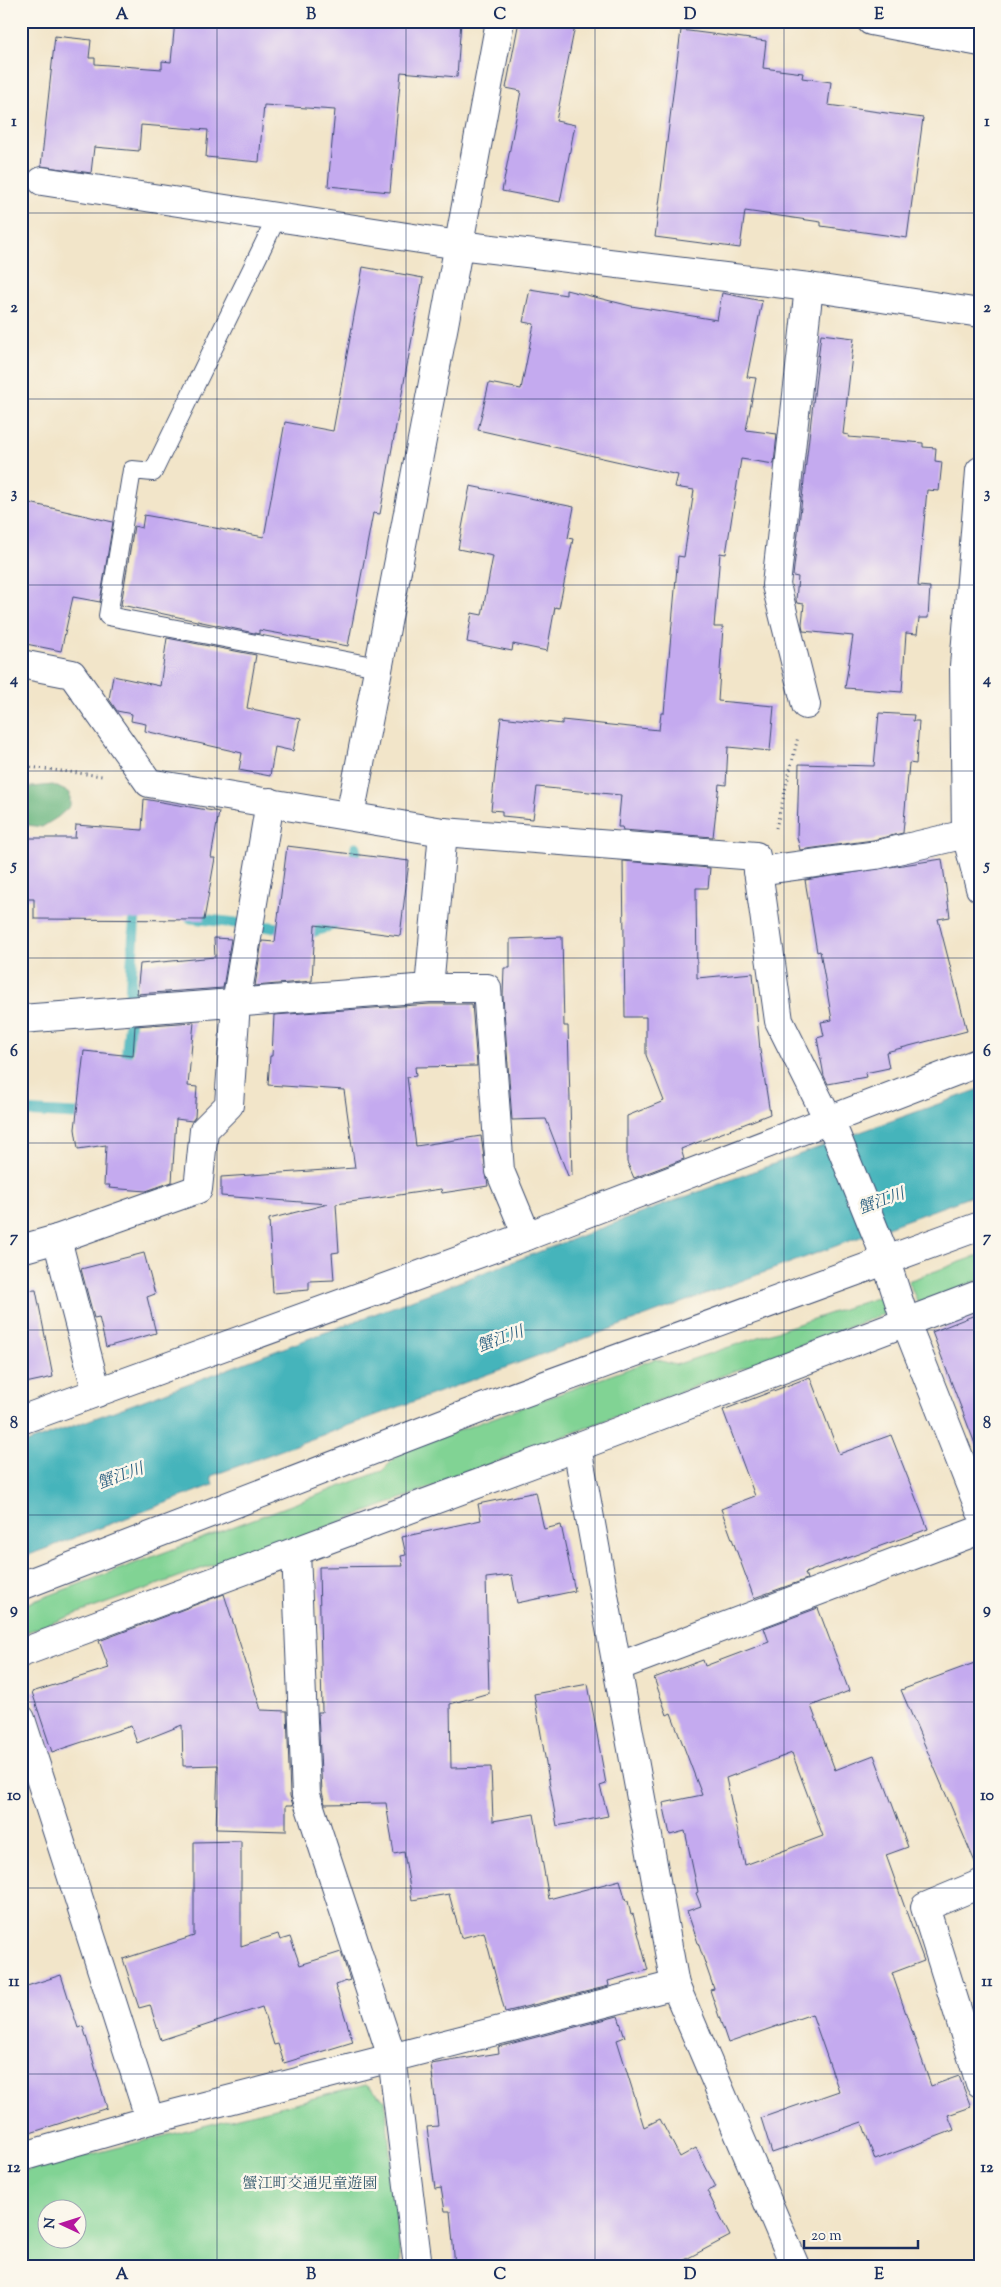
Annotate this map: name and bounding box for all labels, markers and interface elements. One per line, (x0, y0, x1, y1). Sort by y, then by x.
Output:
text: A (116, 4, 129, 27)
text: B (306, 4, 316, 27)
text: C (494, 4, 507, 27)
text: D (684, 4, 697, 27)
text: E (874, 4, 884, 27)
text: 1 (11, 111, 17, 134)
text: 1 (984, 111, 990, 134)
text: 2 (10, 297, 18, 320)
text: 2 (983, 297, 991, 320)
text: 3 (11, 483, 18, 506)
text: 3 (984, 483, 991, 506)
text: 4 (9, 669, 18, 692)
text: 4 (982, 669, 991, 692)
text: 5 (9, 855, 17, 878)
text: 5 (982, 855, 990, 878)
text: 6 (10, 1041, 18, 1064)
text: 6 (983, 1041, 991, 1064)
water label: 蟹江川 (855, 1183, 910, 1221)
text: 7 (10, 1227, 19, 1250)
text: 7 (983, 1227, 992, 1250)
water label: 蟹江川 (474, 1321, 529, 1359)
text: 8 (10, 1413, 18, 1436)
text: 8 (983, 1413, 991, 1436)
water label: 蟹江川 (94, 1458, 149, 1496)
text: 9 (10, 1599, 18, 1622)
text: 9 (983, 1599, 991, 1622)
text: 10 (7, 1785, 21, 1808)
text: 10 (980, 1785, 994, 1808)
text: 11 (9, 1971, 20, 1994)
text: 11 (982, 1971, 993, 1994)
text: 12 (8, 2157, 21, 2180)
text: 12 (981, 2157, 994, 2180)
park label: 蟹江町交通児童遊園 (242, 2174, 378, 2195)
north arrow (38, 2200, 88, 2250)
text: N (41, 2217, 61, 2230)
scale bar (804, 2217, 917, 2249)
text: 20 m (811, 2226, 842, 2247)
text: A (116, 2264, 129, 2287)
text: B (306, 2264, 316, 2287)
text: C (494, 2264, 507, 2287)
text: D (684, 2264, 697, 2287)
text: E (874, 2264, 884, 2287)

